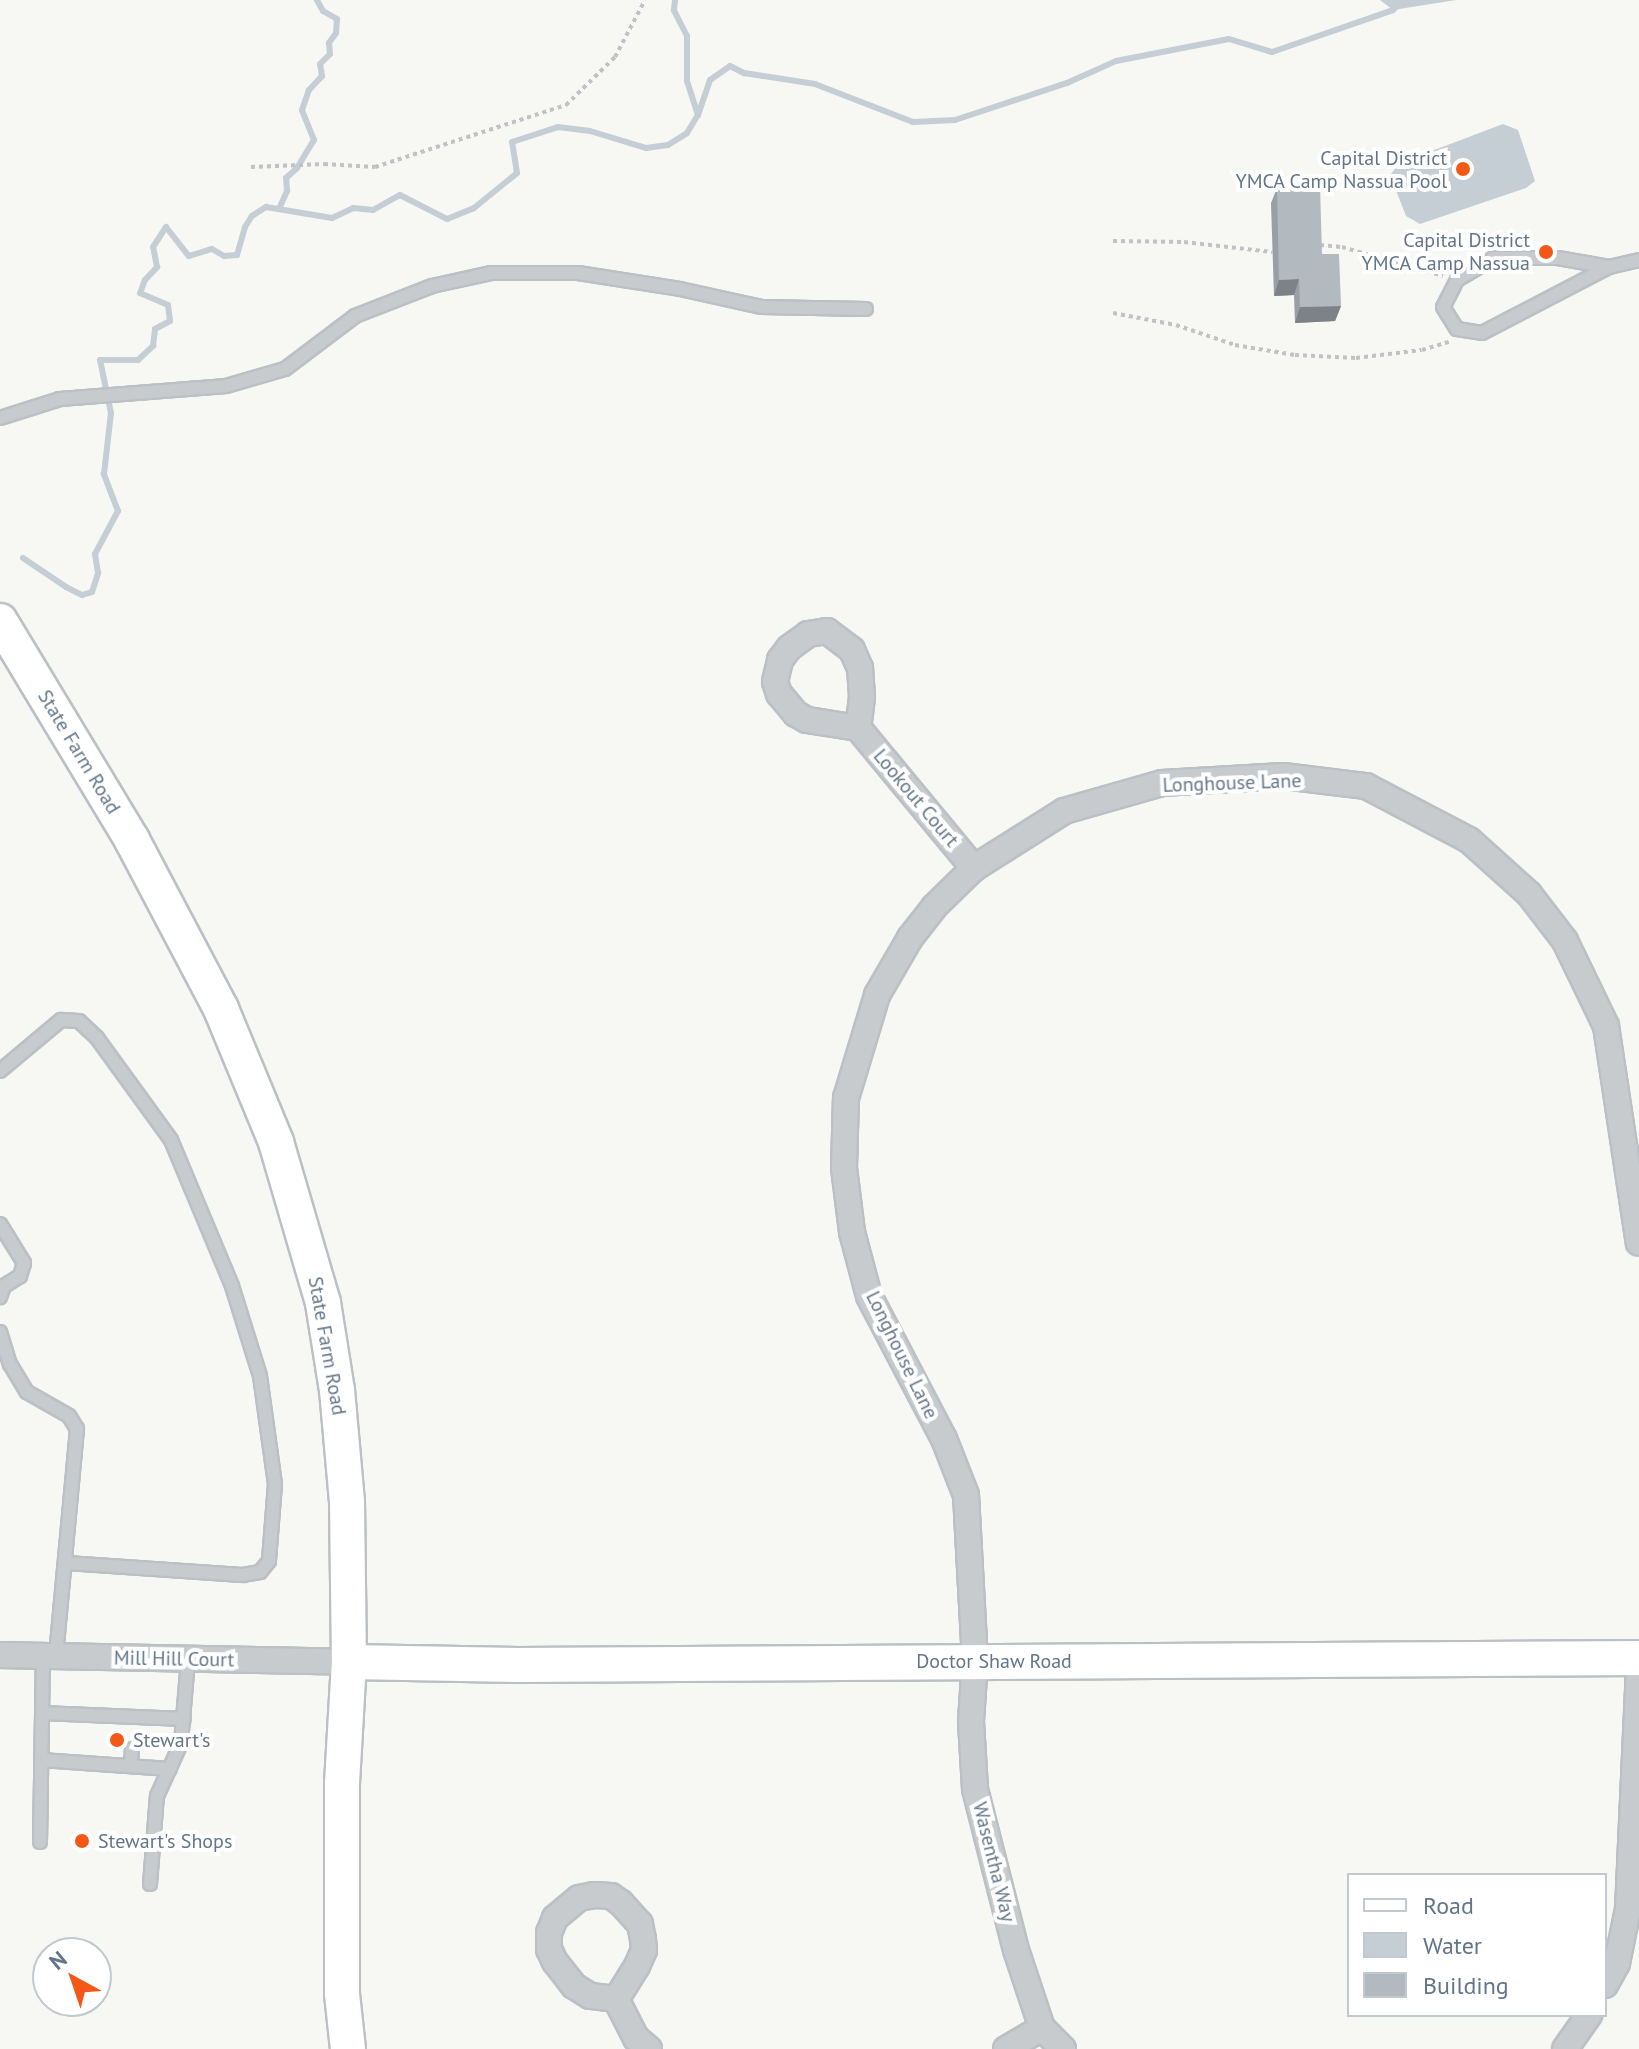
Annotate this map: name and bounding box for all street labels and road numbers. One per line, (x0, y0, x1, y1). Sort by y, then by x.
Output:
street label: State Farm Road (33, 686, 125, 818)
street label: Lookout Court (868, 744, 964, 852)
street label: Longhouse Lane (1162, 769, 1302, 797)
street label: State Farm Road (303, 1275, 351, 1417)
street label: Longhouse Lane (861, 1287, 943, 1423)
street label: Mill Hill Court (114, 1646, 234, 1672)
street label: Doctor Shaw Road (916, 1649, 1072, 1673)
street label: Wasentha Way (967, 1799, 1021, 1925)

